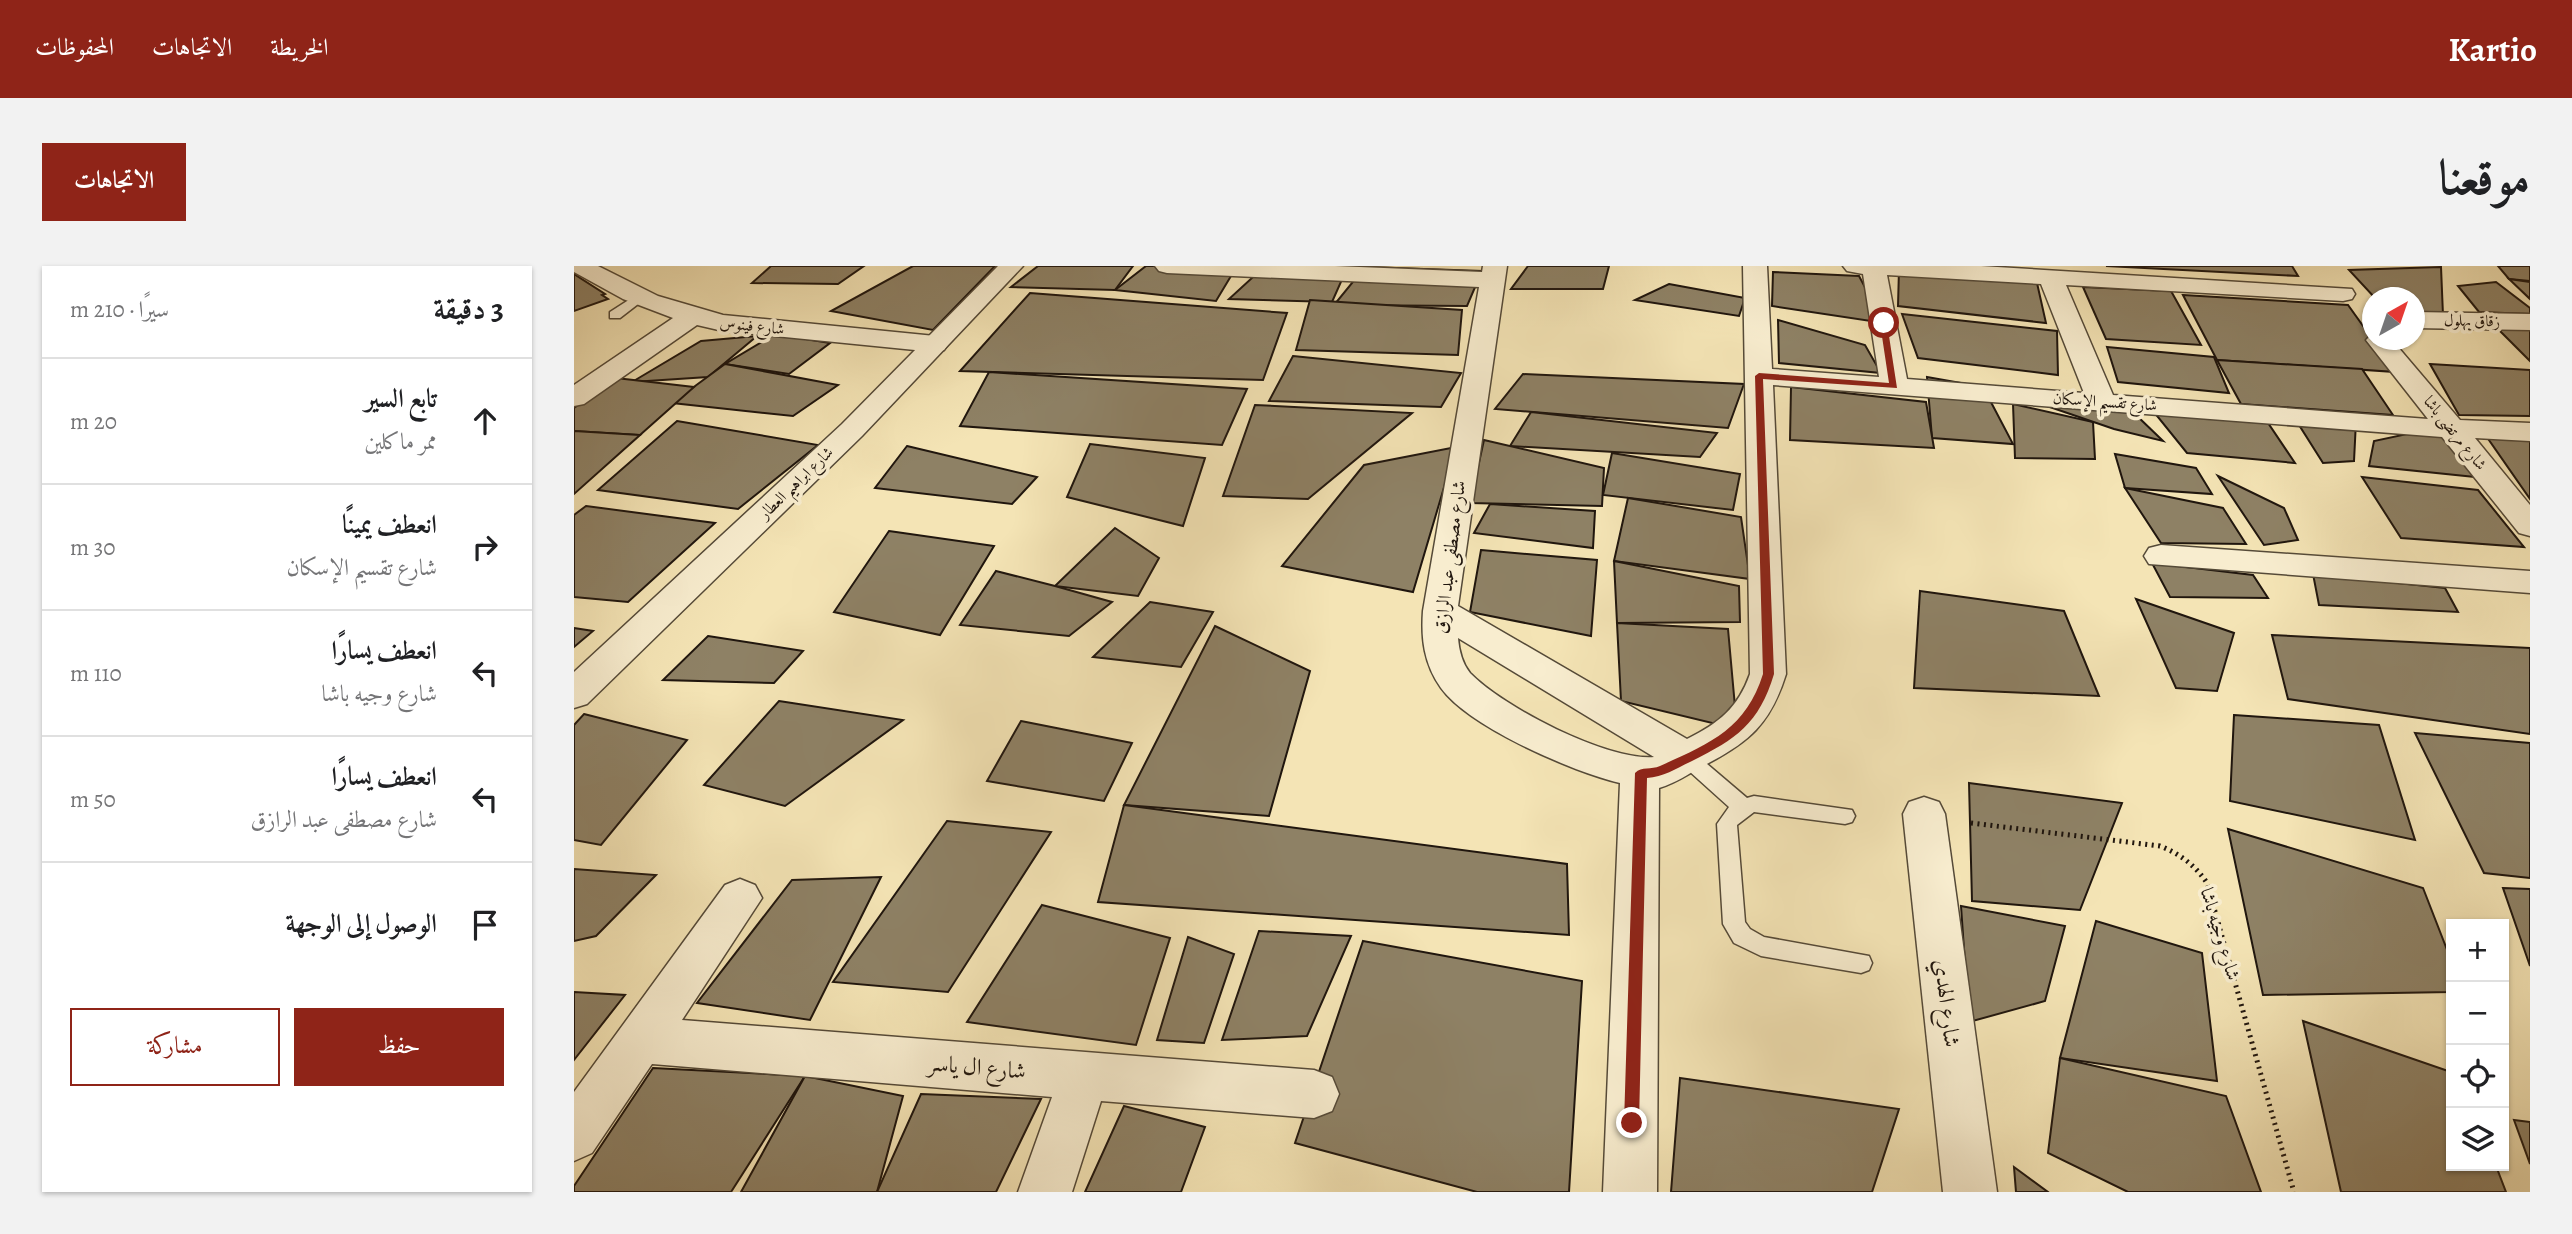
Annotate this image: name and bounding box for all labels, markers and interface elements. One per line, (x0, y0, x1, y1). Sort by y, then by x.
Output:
text: Kartio (2449, 27, 2537, 72)
text: المحفوظات (35, 31, 114, 63)
text: الاتجاهات (152, 31, 232, 63)
text: الخريطة (270, 31, 329, 63)
button: الاتجاهات (42, 143, 186, 221)
text: موقعنا (2438, 144, 2530, 211)
north arrow (2362, 287, 2425, 350)
text: 3 دقيقة (433, 289, 504, 329)
text: سيرًا · 210 m (70, 294, 169, 325)
route start (1868, 307, 1899, 338)
street label: زقاق بهلول (2444, 310, 2500, 332)
street label: شارع فينوس (718, 312, 785, 342)
text: تابع السير (365, 381, 437, 416)
street label: شارع تقسيم الإسكان (2052, 387, 2158, 422)
street label: شارع مرتضى باشا (2417, 391, 2492, 476)
icon: ahead (466, 402, 504, 440)
text: 20 m (70, 406, 117, 437)
text: ممر ماكلين (365, 426, 437, 457)
street label: شارع ابراهيم العطار (752, 442, 842, 529)
street label: شارع مصطفى عبد الرازق (1428, 479, 1474, 635)
text: انعطف يمينًا (342, 507, 437, 542)
icon: right (466, 528, 504, 566)
text: 30 m (70, 532, 116, 563)
text: شارع تقسيم الإسكان (287, 552, 437, 583)
text: انعطف يسارًا (331, 633, 437, 668)
icon: left (466, 654, 504, 692)
text: 110 m (70, 658, 122, 689)
text: شارع وجيه باشا (321, 678, 437, 709)
text: انعطف يسارًا (331, 759, 437, 794)
icon: left (466, 780, 504, 818)
text: 50 m (70, 784, 116, 815)
text: شارع مصطفى عبد الرازق (250, 804, 437, 835)
street label: شارع وجيه باشا (2192, 885, 2246, 984)
text: الوصول إلى الوجهة (285, 906, 437, 941)
icon: arrive (466, 906, 504, 944)
map controls (2446, 919, 2509, 1171)
button: + (2446, 919, 2509, 982)
street label: شارع الهدي (1922, 957, 1968, 1049)
button: − (2446, 982, 2509, 1045)
button: مشاركة (70, 1008, 280, 1086)
button: حفظ (294, 1008, 504, 1086)
button: locate (2446, 1045, 2509, 1108)
street label: شارع ال ياسر (924, 1047, 1027, 1091)
route end (1616, 1107, 1647, 1138)
button: layers (2446, 1108, 2509, 1171)

